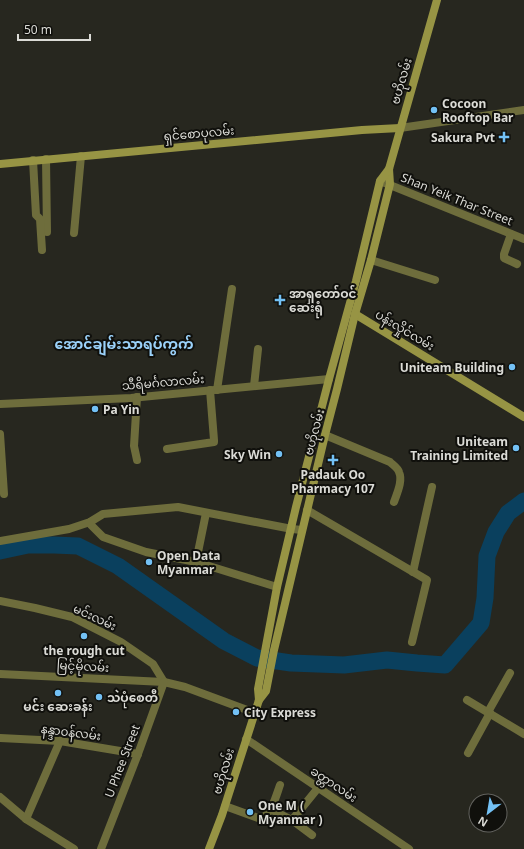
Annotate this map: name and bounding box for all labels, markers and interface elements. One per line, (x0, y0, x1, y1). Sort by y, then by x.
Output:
scale bar (18, 16, 90, 42)
text: 50 m (24, 21, 52, 38)
street label: ဗဟိုလမ်း (386, 56, 418, 107)
place label: Cocoon Rooftop Bar (442, 95, 514, 126)
marker: Cocoon Rooftop Bar (429, 105, 439, 115)
street label: ရှင်စောပုလမ်း (163, 121, 235, 147)
place label: Sakura Pvt (431, 129, 495, 146)
marker: Sakura Pvt (498, 131, 510, 143)
street label: Shan Yeik Thar Street (399, 169, 516, 229)
place label: အာရှတော်ဝင် ဆေးရုံ (289, 284, 357, 319)
marker: အာရှတော်ဝင် ဆေးရုံ (274, 294, 286, 306)
street label: ပန်းလှိုင်လမ်း (371, 306, 438, 356)
district label: အောင်ချမ်းသာရပ်ကွက် (54, 334, 194, 356)
place label: Uniteam Building (400, 359, 504, 376)
marker: Uniteam Building (507, 362, 517, 372)
street label: သီရိမင်္ဂလာလမ်း (121, 370, 205, 396)
place label: Pa Yin (103, 401, 140, 418)
marker: Pa Yin (90, 404, 100, 414)
street label: ဗဟိုလမ်း (300, 407, 330, 458)
place label: Uniteam Training Limited (410, 433, 508, 464)
marker: Uniteam Training Limited (511, 443, 521, 453)
place label: Sky Win (224, 446, 271, 463)
marker: Sky Win (274, 449, 284, 459)
marker: Padauk Oo Pharmacy 107 (328, 455, 338, 465)
place label: Padauk Oo Pharmacy 107 (291, 466, 375, 497)
place label: Open Data Myanmar (157, 547, 221, 578)
marker: Open Data Myanmar (144, 557, 154, 567)
street label: မင်းလမ်း (71, 600, 119, 634)
marker: the rough cut (79, 631, 89, 641)
place label: the rough cut (43, 642, 125, 659)
street label: မြင့်မိုလမ်း (56, 656, 110, 678)
marker: မင်း ဆေးခန်း (53, 688, 63, 698)
place label: သဲပုံစေတီ (107, 689, 158, 709)
marker: သဲပုံစေတီ (94, 692, 104, 702)
place label: မင်း ဆေးခန်း (23, 697, 93, 717)
place label: City Express (244, 704, 316, 721)
marker: City Express (231, 707, 241, 717)
street label: နန္ဒာ၀န်လမ်း (40, 720, 102, 746)
street label: U Phee Street (100, 722, 144, 800)
street label: ဗဟိုလမ်း (208, 746, 240, 797)
street label: ခတ္တာလမ်း (306, 762, 361, 807)
north arrow (468, 793, 508, 833)
place label: One M ( Myanmar ) (258, 797, 323, 828)
marker: One M ( Myanmar ) (245, 807, 255, 817)
text: N (475, 813, 490, 831)

